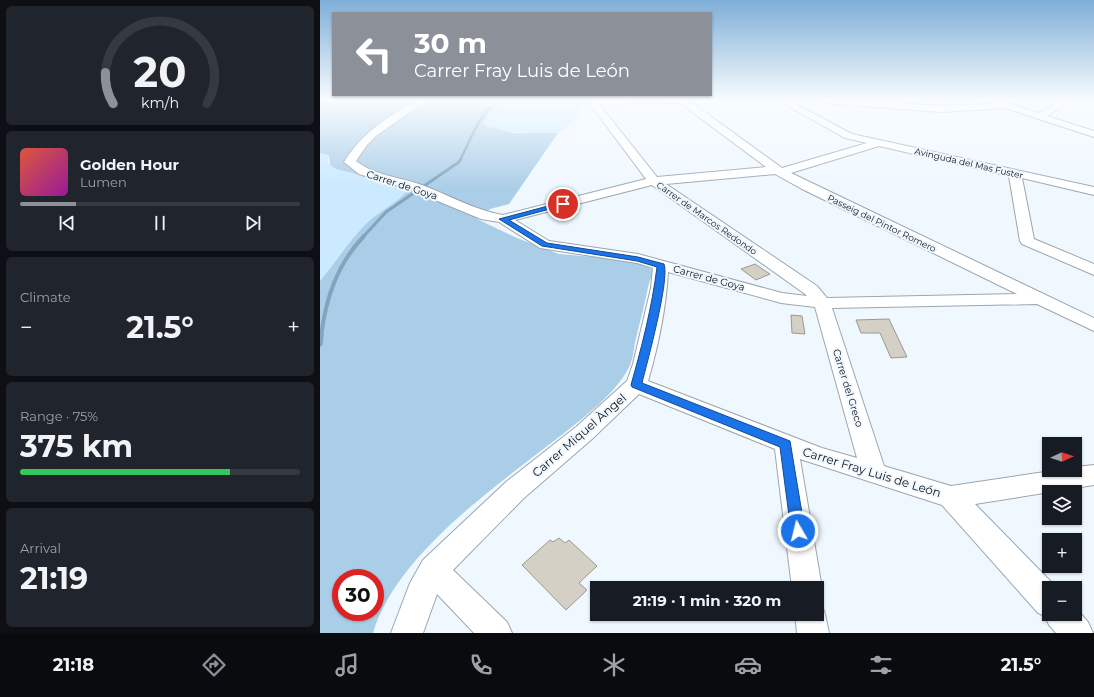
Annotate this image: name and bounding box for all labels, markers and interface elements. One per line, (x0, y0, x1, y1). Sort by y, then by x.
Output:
text: 30 m (414, 26, 487, 60)
icon: left (348, 28, 400, 80)
text: 20 (134, 47, 186, 97)
text: Carrer Fray Luis de León (414, 60, 630, 82)
text: km/h (141, 93, 179, 111)
street label: Avinguda del Mas Fuster (914, 145, 1025, 181)
text: Golden Hour (80, 155, 179, 174)
street label: Carrer de Goya (365, 167, 439, 203)
text: Lumen (80, 174, 127, 190)
street label: Carrer de Marcos Redondo (655, 179, 760, 257)
pin (546, 187, 580, 221)
street label: Passeig del Pintor Romero (826, 192, 938, 254)
icon: arrive (552, 193, 574, 215)
icon: previous (56, 212, 78, 234)
icon: pause (149, 212, 171, 234)
icon: next (242, 212, 264, 234)
street label: Carrer de Goya (672, 262, 746, 294)
text: Climate (20, 289, 71, 305)
text: 21.5° (126, 309, 194, 346)
text: − (20, 314, 33, 341)
text: + (287, 314, 300, 341)
street label: Carrer del Greco (830, 347, 866, 429)
street label: Carrer Miquel Àngel (529, 390, 629, 480)
text: Range · 75% (20, 408, 98, 424)
text: 375 km (20, 428, 133, 465)
north arrow (1042, 437, 1082, 477)
map controls (1042, 437, 1082, 621)
street label: Carrer Fray Luis de León (801, 444, 943, 500)
button: layers (1042, 485, 1082, 525)
position arrow (777, 510, 819, 552)
button: + (1042, 533, 1082, 573)
text: Arrival (20, 540, 61, 556)
text: 21:19 (20, 560, 88, 597)
speed limit sign: 30 (332, 569, 384, 621)
button: − (1042, 581, 1082, 621)
text: 21:19 · 1 min · 320 m (633, 591, 781, 610)
icon: directions (200, 651, 228, 679)
icon: music (333, 651, 361, 679)
icon: phone (467, 651, 495, 679)
icon: climate (600, 651, 628, 679)
icon: car (734, 651, 762, 679)
icon: filters (867, 651, 895, 679)
text: 21:18 (53, 654, 94, 676)
text: 21.5° (1001, 654, 1041, 676)

